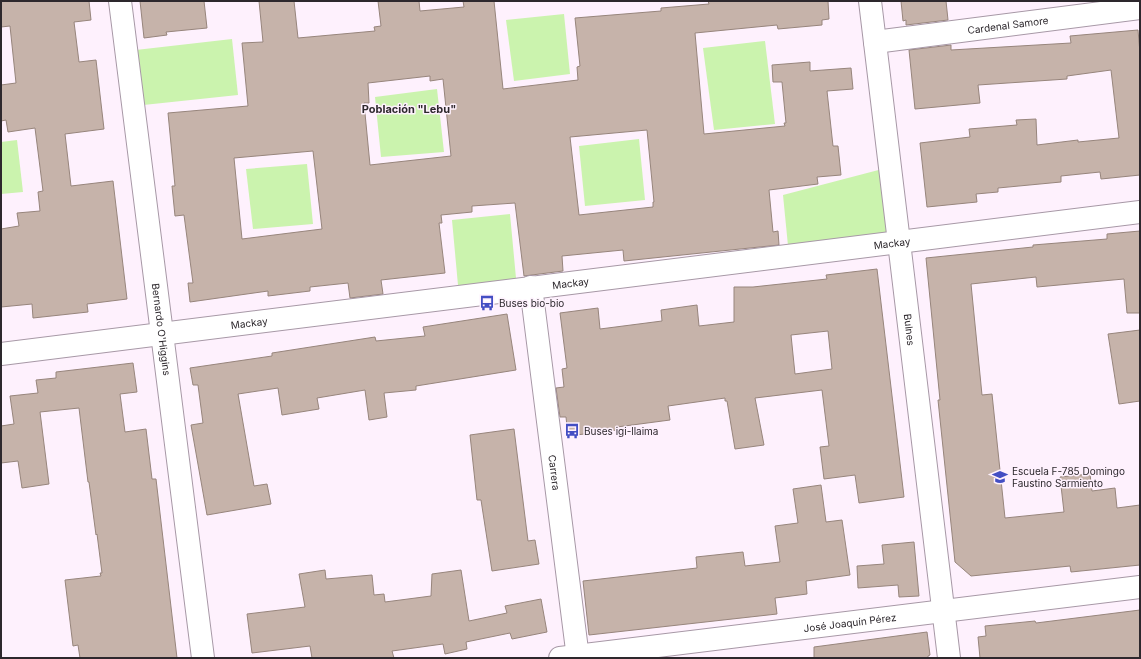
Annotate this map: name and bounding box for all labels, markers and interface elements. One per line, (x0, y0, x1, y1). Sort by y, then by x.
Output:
street label: Cardenal Samore (967, 14, 1049, 36)
district label: Población "Lebu" (362, 102, 456, 116)
street label: Mackay (873, 235, 911, 251)
street label: Mackay (552, 275, 590, 291)
street label: Bernardo O'Higgins (150, 283, 173, 376)
bus stop icon: Buses bio-bio (478, 294, 496, 312)
place label: Buses bio-bio (499, 297, 564, 309)
street label: Bulnes (902, 313, 917, 346)
street label: Mackay (230, 315, 269, 331)
bus stop icon: Buses igi-llaima (563, 422, 581, 440)
place label: Buses igi-llaima (584, 425, 659, 437)
street label: Carrera (546, 454, 563, 491)
place label: Escuela F-785 Domingo Faustino Sarmiento (1012, 465, 1125, 489)
school or university icon: Escuela F-785 Domingo Faustino Sarmiento (991, 468, 1009, 486)
street label: José Joaquín Pérez (803, 611, 897, 634)

